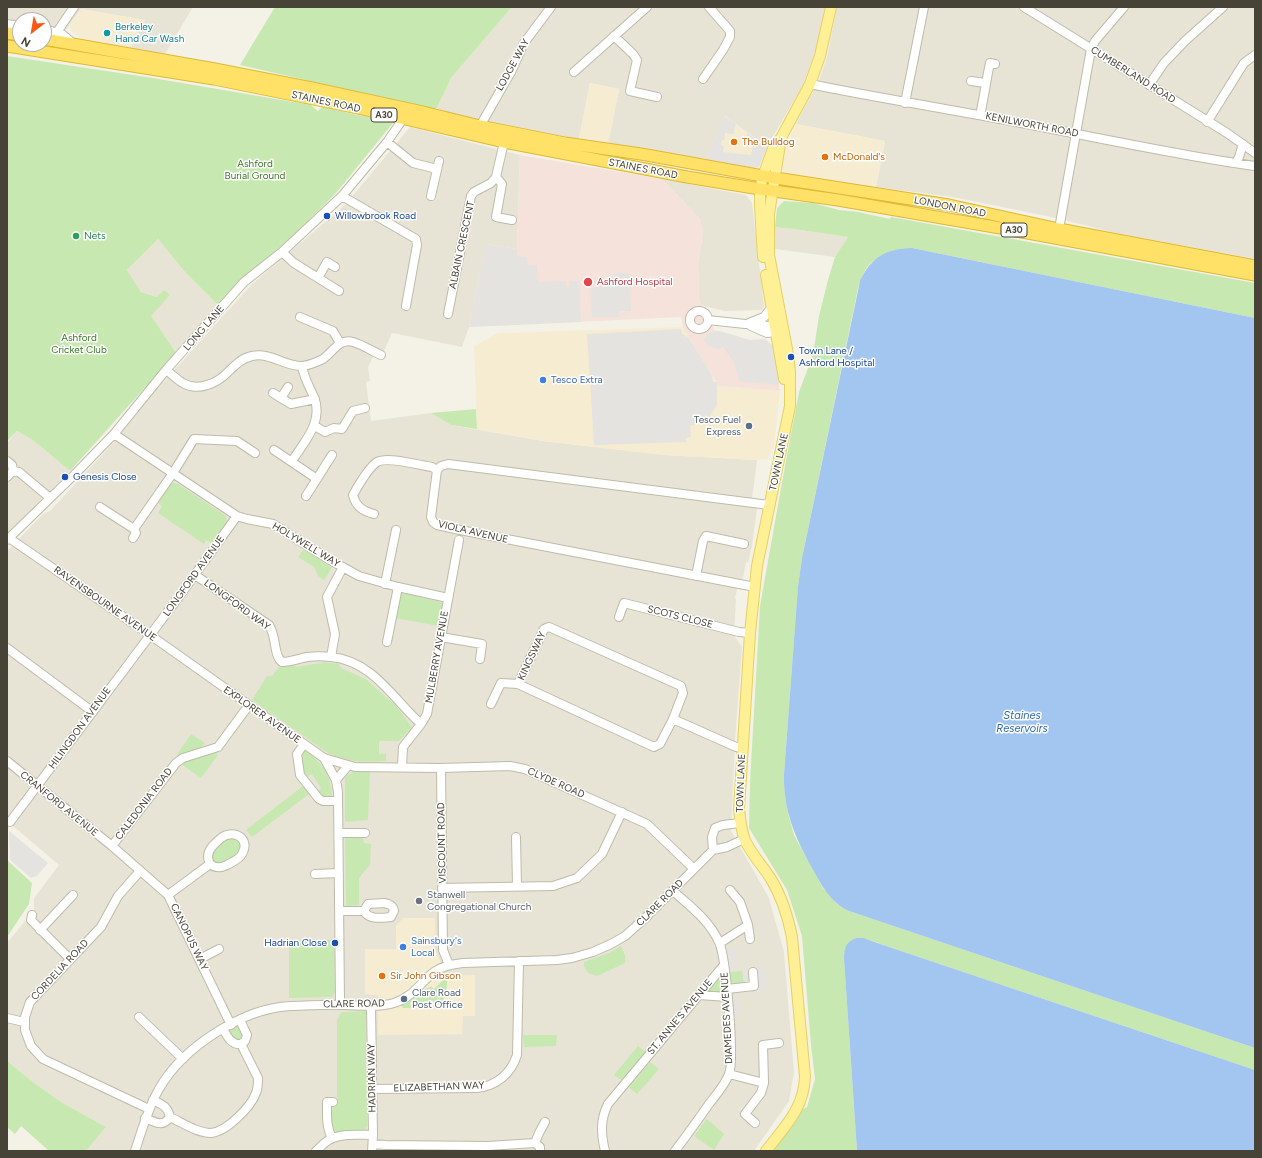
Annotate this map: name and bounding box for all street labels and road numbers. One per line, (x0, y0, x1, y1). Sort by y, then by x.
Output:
street label: LODGE WAY (494, 37, 532, 93)
street label: CUMBERLAND ROAD (1088, 44, 1178, 106)
street label: STAINES ROAD (290, 89, 362, 115)
road number: A30 (371, 108, 397, 122)
street label: KENILWORTH ROAD (985, 110, 1079, 140)
street label: STAINES ROAD (607, 156, 679, 182)
street label: LONDON ROAD (913, 194, 987, 220)
street label: ALBAIN CRESCENT (447, 200, 477, 290)
road number: A30 (1001, 223, 1027, 237)
street label: LONG LANE (181, 303, 227, 353)
street label: TOWN LANE (767, 432, 791, 492)
street label: VIOLA AVENUE (437, 518, 509, 546)
street label: HOLYWELL WAY (270, 520, 342, 570)
street label: LONGFORD AVENUE (161, 533, 227, 619)
street label: RAVENSBOURNE AVENUE (51, 564, 159, 644)
street label: LONGFORD WAY (202, 577, 272, 633)
street label: SCOTS CLOSE (646, 603, 714, 631)
street label: MULBERRY AVENUE (423, 610, 451, 704)
street label: KINGSWAY (516, 630, 548, 682)
street label: EXPLORER AVENUE (221, 684, 303, 746)
street label: HILINGDON AVENUE (46, 685, 114, 771)
street label: TOWN LANE (734, 753, 748, 813)
street label: CLYDE ROAD (526, 765, 586, 801)
street label: CALEDONIA ROAD (113, 766, 175, 842)
street label: CRANFORD AVENUE (18, 769, 100, 839)
street label: VISCOUNT ROAD (435, 802, 449, 884)
street label: CLARE ROAD (634, 877, 686, 929)
street label: CANOPUS WAY (168, 902, 210, 972)
street label: CORDELIA ROAD (29, 937, 91, 1003)
street label: DIAMEDES AVENUE (719, 972, 735, 1064)
street label: ST. ANNE'S AVENUE (645, 977, 715, 1057)
street label: CLARE ROAD (323, 997, 385, 1011)
street label: HADRIAN WAY (365, 1043, 379, 1113)
street label: ELIZABETHAN WAY (393, 1079, 485, 1095)

